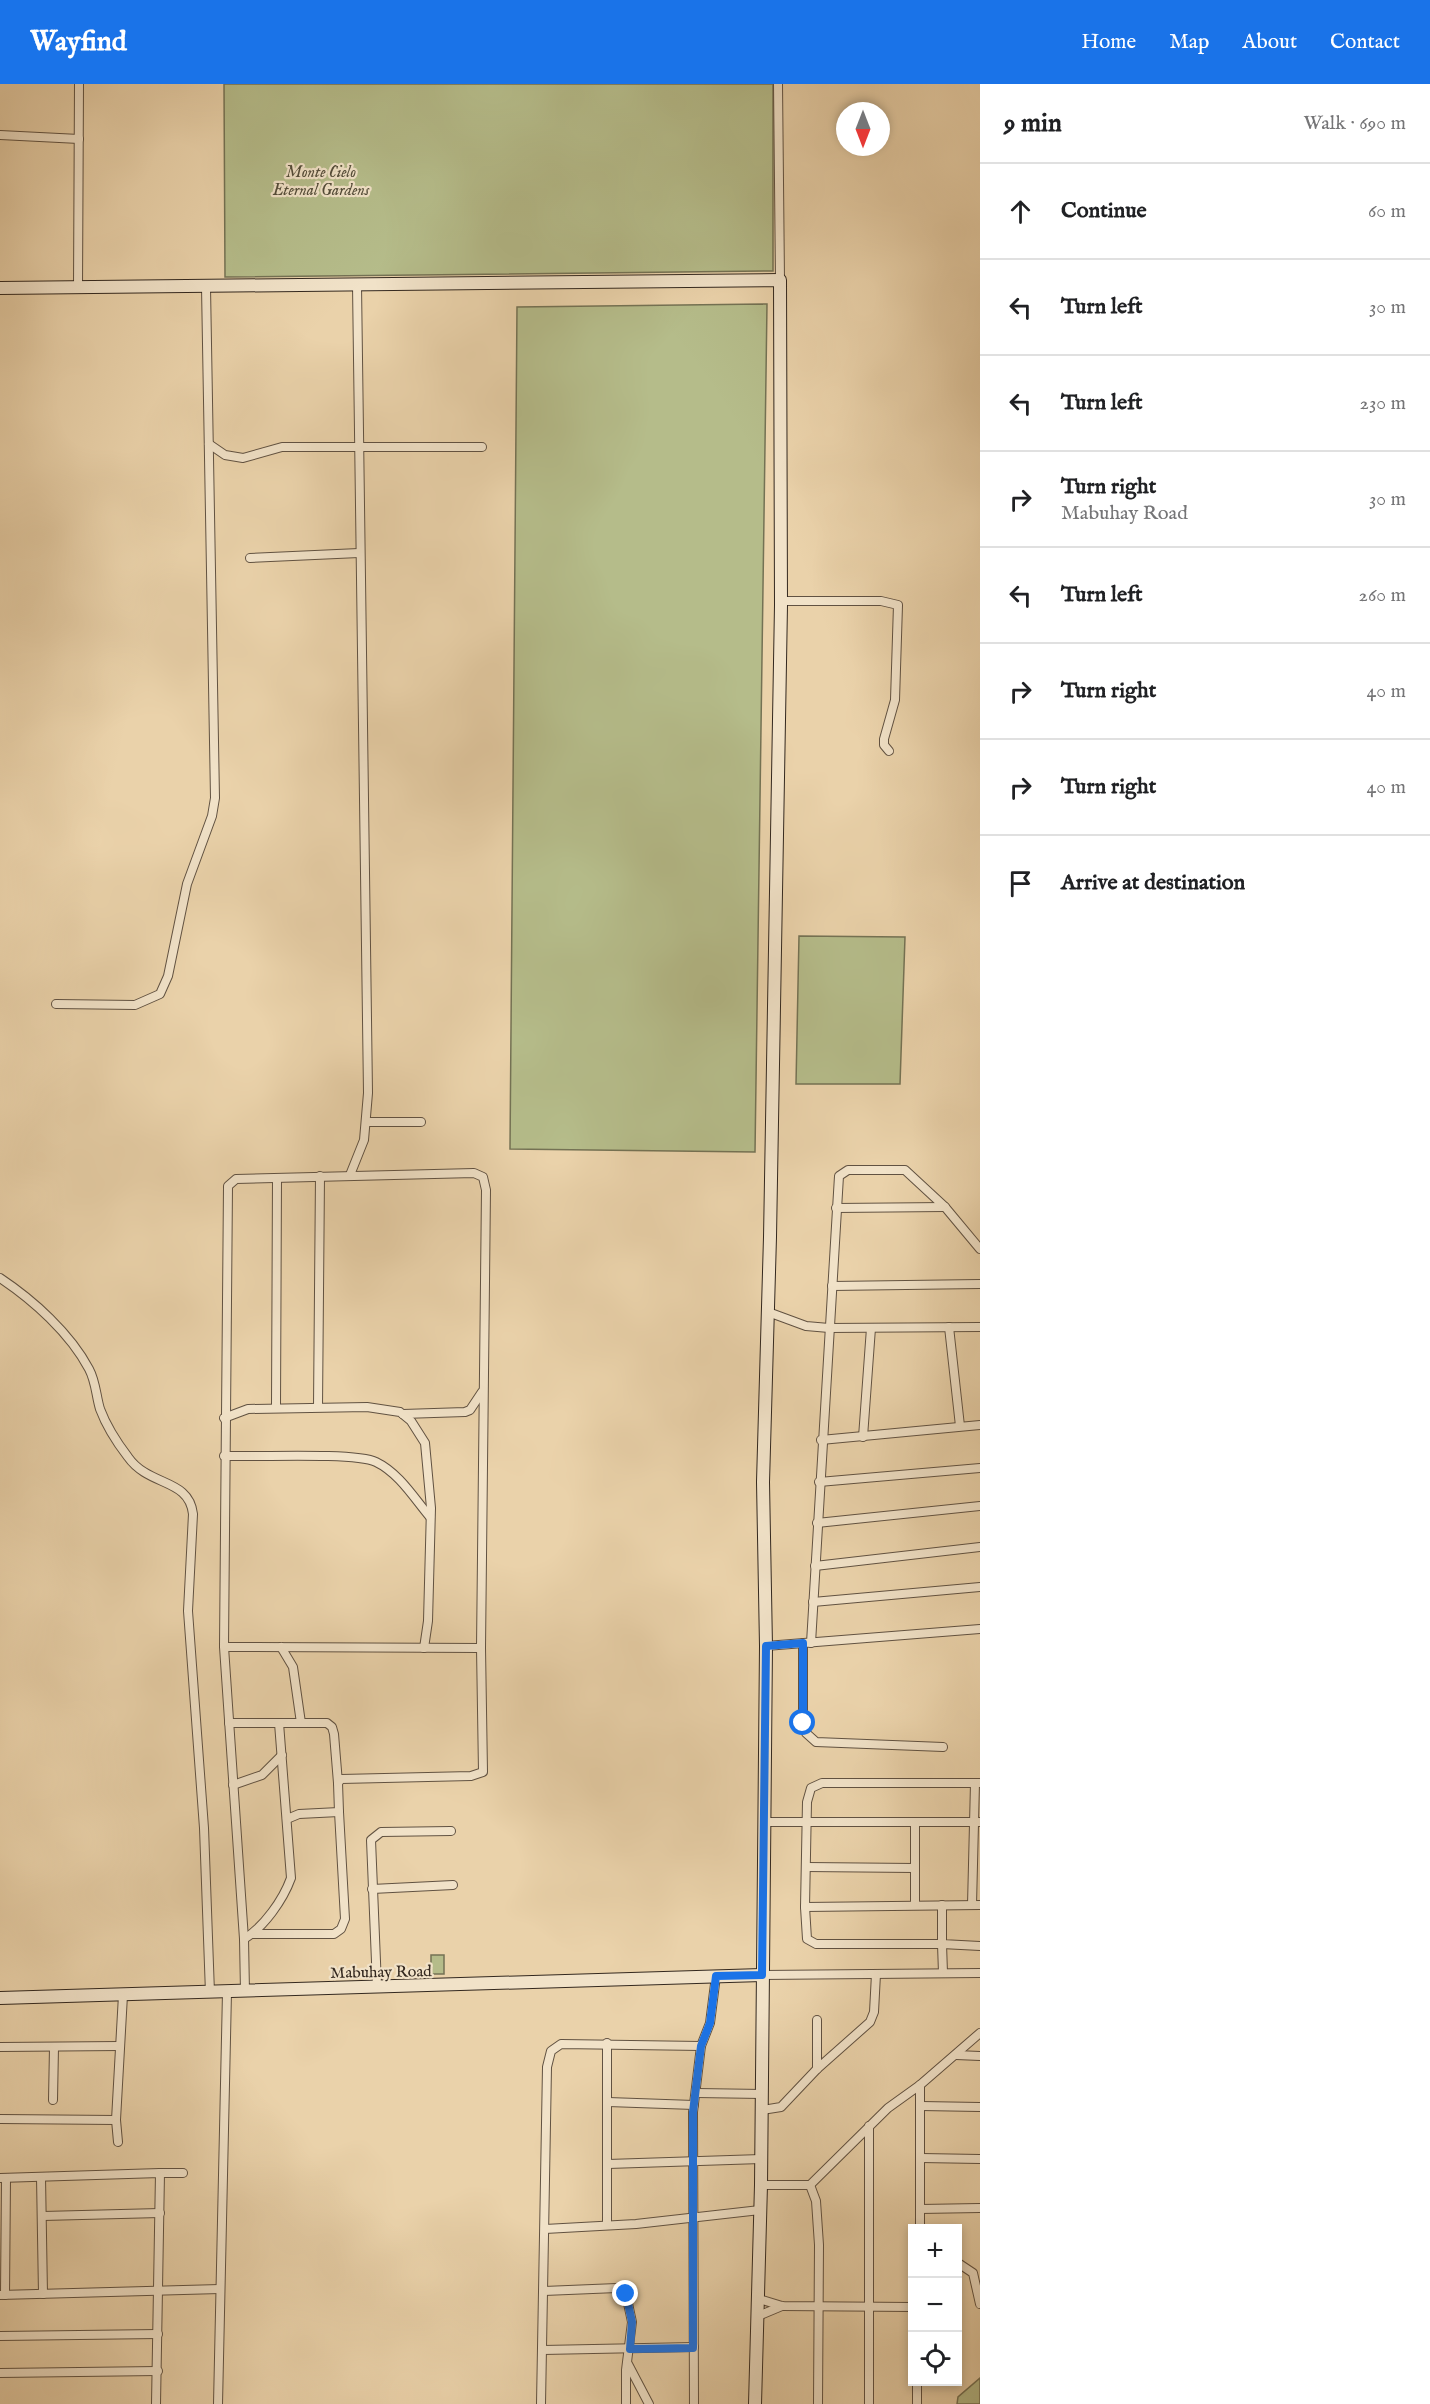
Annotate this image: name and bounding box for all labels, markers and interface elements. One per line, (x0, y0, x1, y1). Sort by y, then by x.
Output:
text: Wayfind (30, 25, 127, 60)
text: Home (1081, 29, 1136, 56)
text: Map (1169, 29, 1209, 56)
text: About (1242, 29, 1297, 56)
text: Contact (1330, 29, 1400, 56)
north arrow (836, 102, 890, 156)
text: 9 min (1004, 107, 1062, 140)
text: Walk · 690 m (1303, 111, 1406, 136)
park label: Monte Cielo Eternal Gardens (272, 163, 370, 201)
icon: ahead (1004, 195, 1037, 228)
text: Continue (1061, 197, 1147, 225)
text: 60 m (1368, 199, 1406, 224)
icon: left (1004, 291, 1037, 324)
text: Turn left (1061, 293, 1143, 321)
text: 30 m (1369, 295, 1406, 320)
icon: left (1004, 387, 1037, 420)
text: Turn left (1061, 389, 1143, 417)
text: 230 m (1360, 391, 1406, 416)
text: Turn right (1061, 473, 1156, 501)
icon: right (1004, 483, 1037, 516)
text: 30 m (1369, 487, 1406, 512)
text: Mabuhay Road (1061, 501, 1188, 526)
icon: left (1004, 579, 1037, 612)
text: Turn left (1061, 581, 1143, 609)
text: 260 m (1359, 583, 1406, 608)
icon: right (1004, 675, 1037, 708)
text: Turn right (1061, 677, 1156, 705)
text: 40 m (1367, 679, 1406, 704)
icon: right (1004, 771, 1037, 804)
text: Turn right (1061, 773, 1156, 801)
text: 40 m (1367, 775, 1406, 800)
icon: arrive (1004, 867, 1037, 900)
text: Arrive at destination (1061, 869, 1245, 897)
route start (789, 1709, 815, 1735)
street label: Mabuhay Road (330, 1962, 432, 1984)
map controls (908, 2224, 962, 2386)
button: + (908, 2224, 962, 2278)
button: − (908, 2278, 962, 2332)
route end (612, 2280, 638, 2306)
button: locate (908, 2332, 962, 2386)

